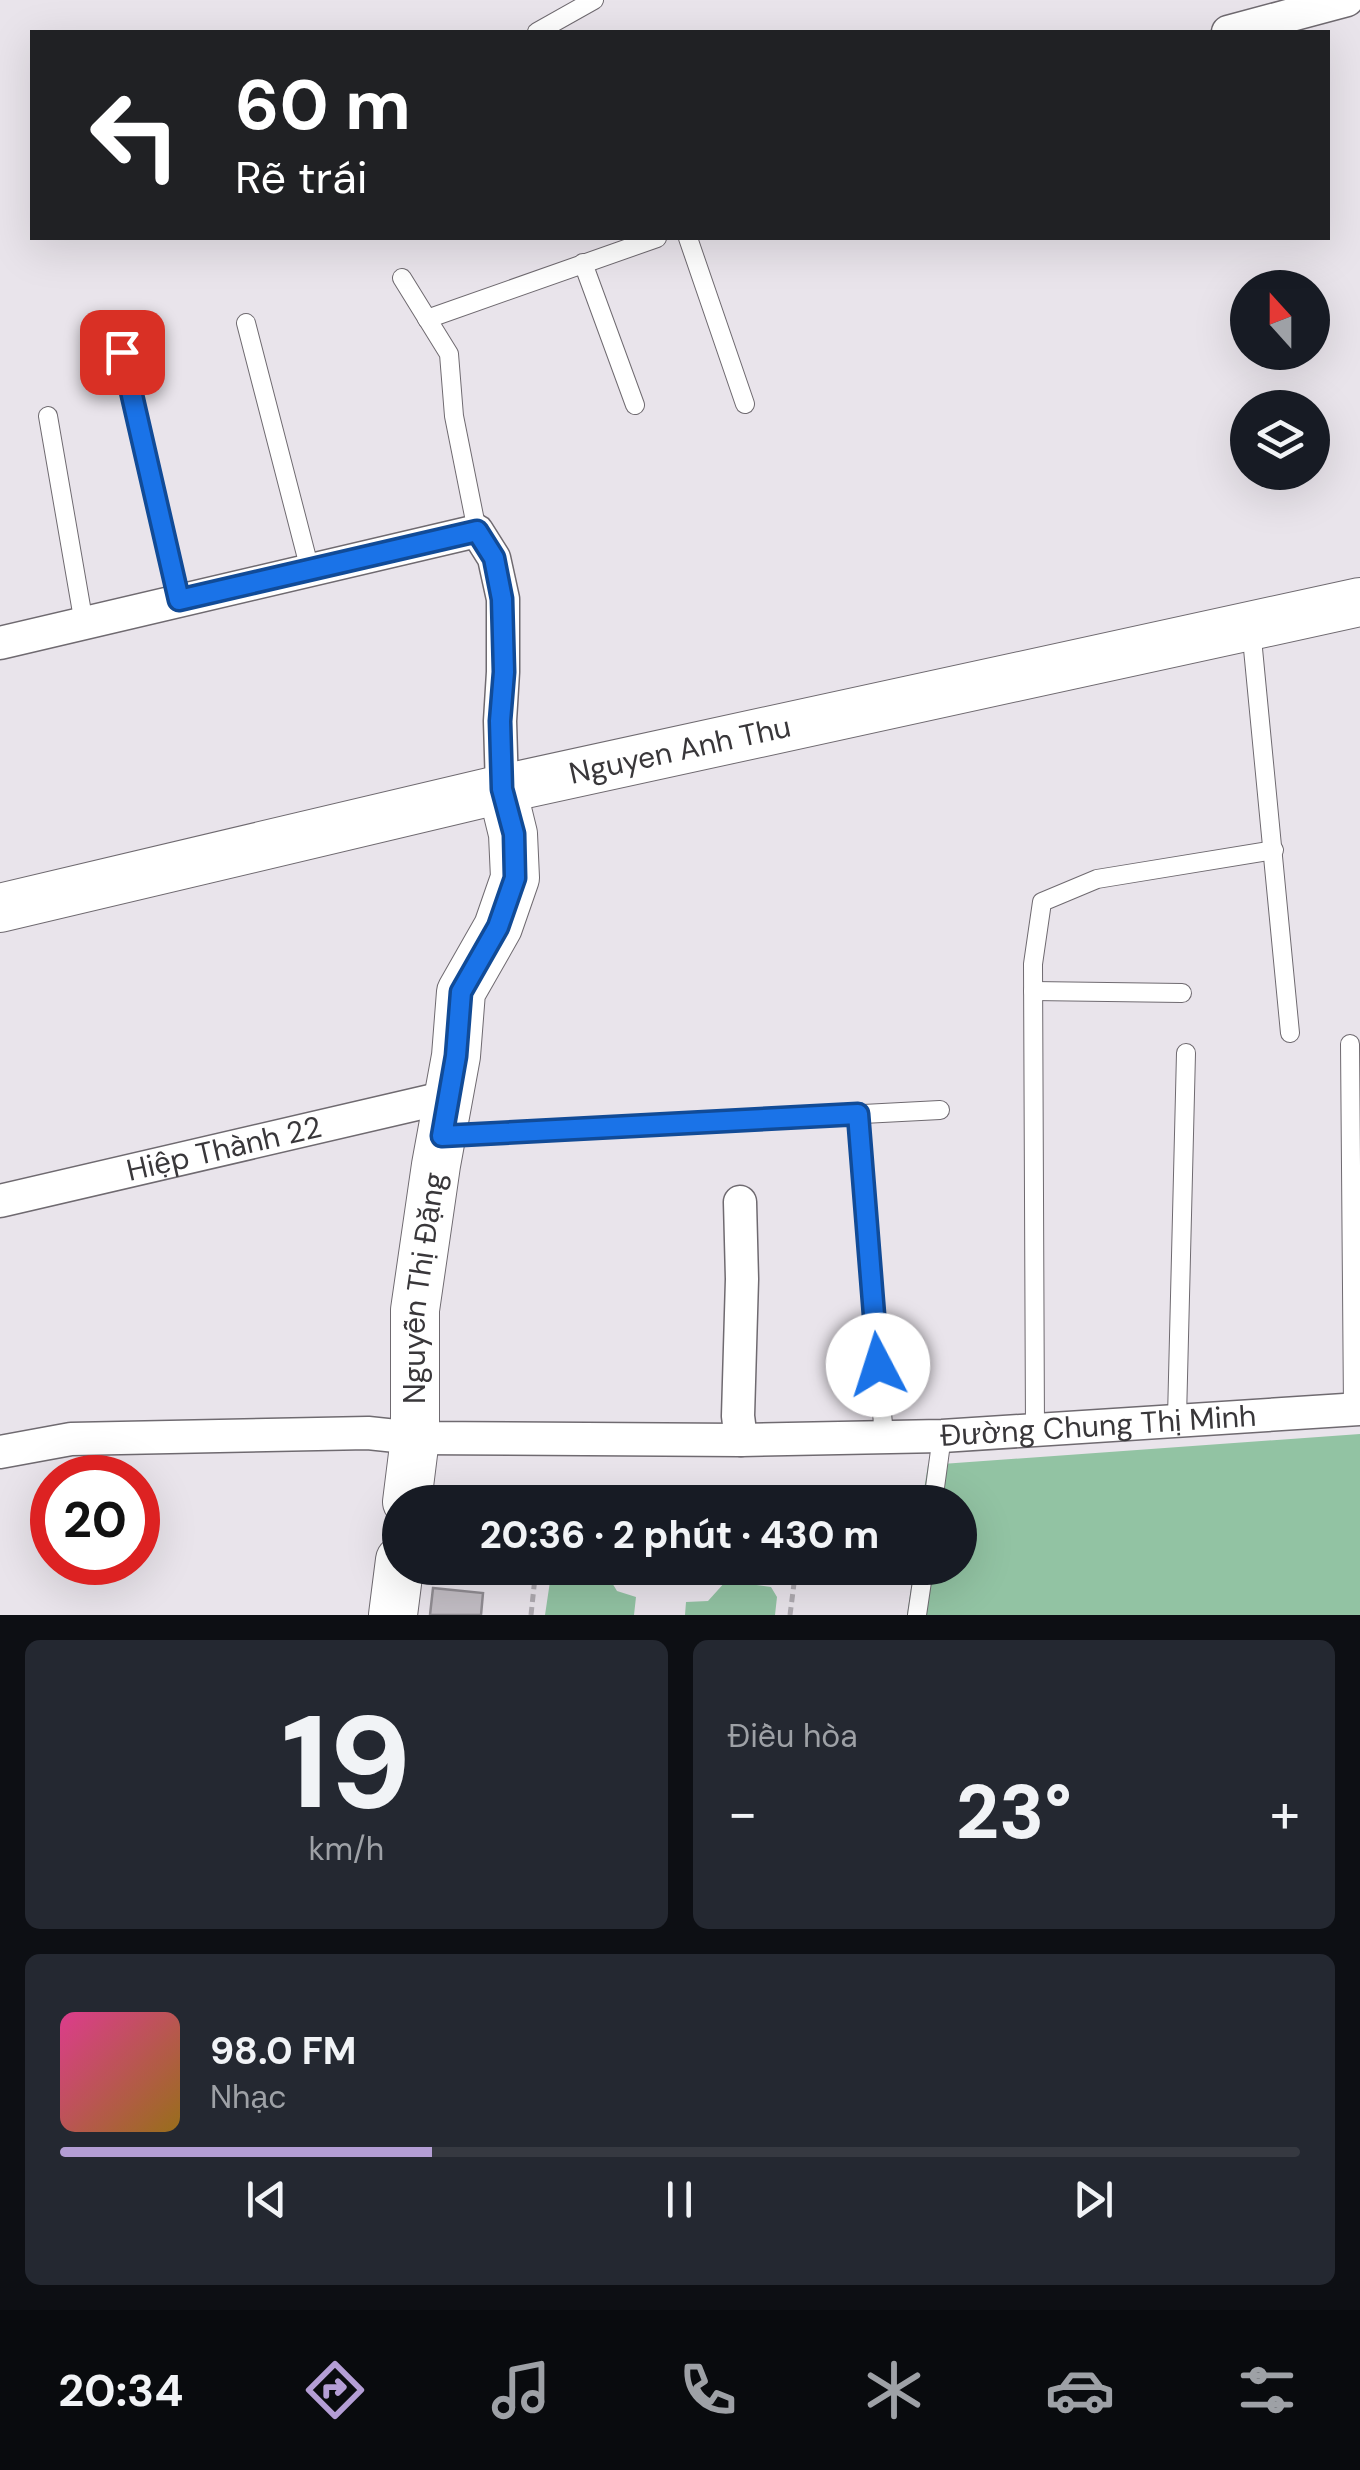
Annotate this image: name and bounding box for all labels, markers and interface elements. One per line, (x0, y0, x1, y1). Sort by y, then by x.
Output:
text: 60 m (235, 60, 411, 151)
icon: left (70, 70, 200, 200)
text: Rẽ trái (235, 148, 367, 207)
north arrow (1230, 270, 1330, 370)
map controls (1230, 270, 1330, 490)
pin (80, 310, 165, 395)
icon: arrive (95, 325, 150, 380)
button: layers (1230, 390, 1330, 490)
street label: Nguyen Anh Thu (565, 707, 794, 793)
street label: Hiệp Thành 22 (123, 1107, 325, 1190)
street label: Nguyễn Thị Đặng (394, 1170, 454, 1404)
position arrow (826, 1313, 930, 1417)
street label: Đường Chung Thị Minh (939, 1396, 1257, 1455)
speed limit sign: 20 (30, 1455, 160, 1585)
text: 20:36 · 2 phút · 430 m (480, 1510, 879, 1560)
text: 19 (281, 1678, 411, 1847)
text: Điều hòa (728, 1715, 858, 1757)
text: 23° (956, 1764, 1072, 1861)
text: − (728, 1777, 758, 1849)
text: + (1270, 1777, 1300, 1849)
text: km/h (308, 1828, 384, 1870)
text: 98.0 FM (210, 2026, 356, 2076)
text: Nhạc (210, 2076, 287, 2118)
icon: previous (239, 2172, 294, 2227)
icon: pause (652, 2172, 707, 2227)
icon: next (1066, 2172, 1121, 2227)
icon: directions (300, 2355, 370, 2425)
icon: music (486, 2355, 556, 2425)
icon: phone (673, 2355, 743, 2425)
icon: climate (859, 2355, 929, 2425)
icon: car (1045, 2355, 1115, 2425)
icon: filters (1232, 2355, 1302, 2425)
text: 20:34 (58, 2361, 183, 2420)

